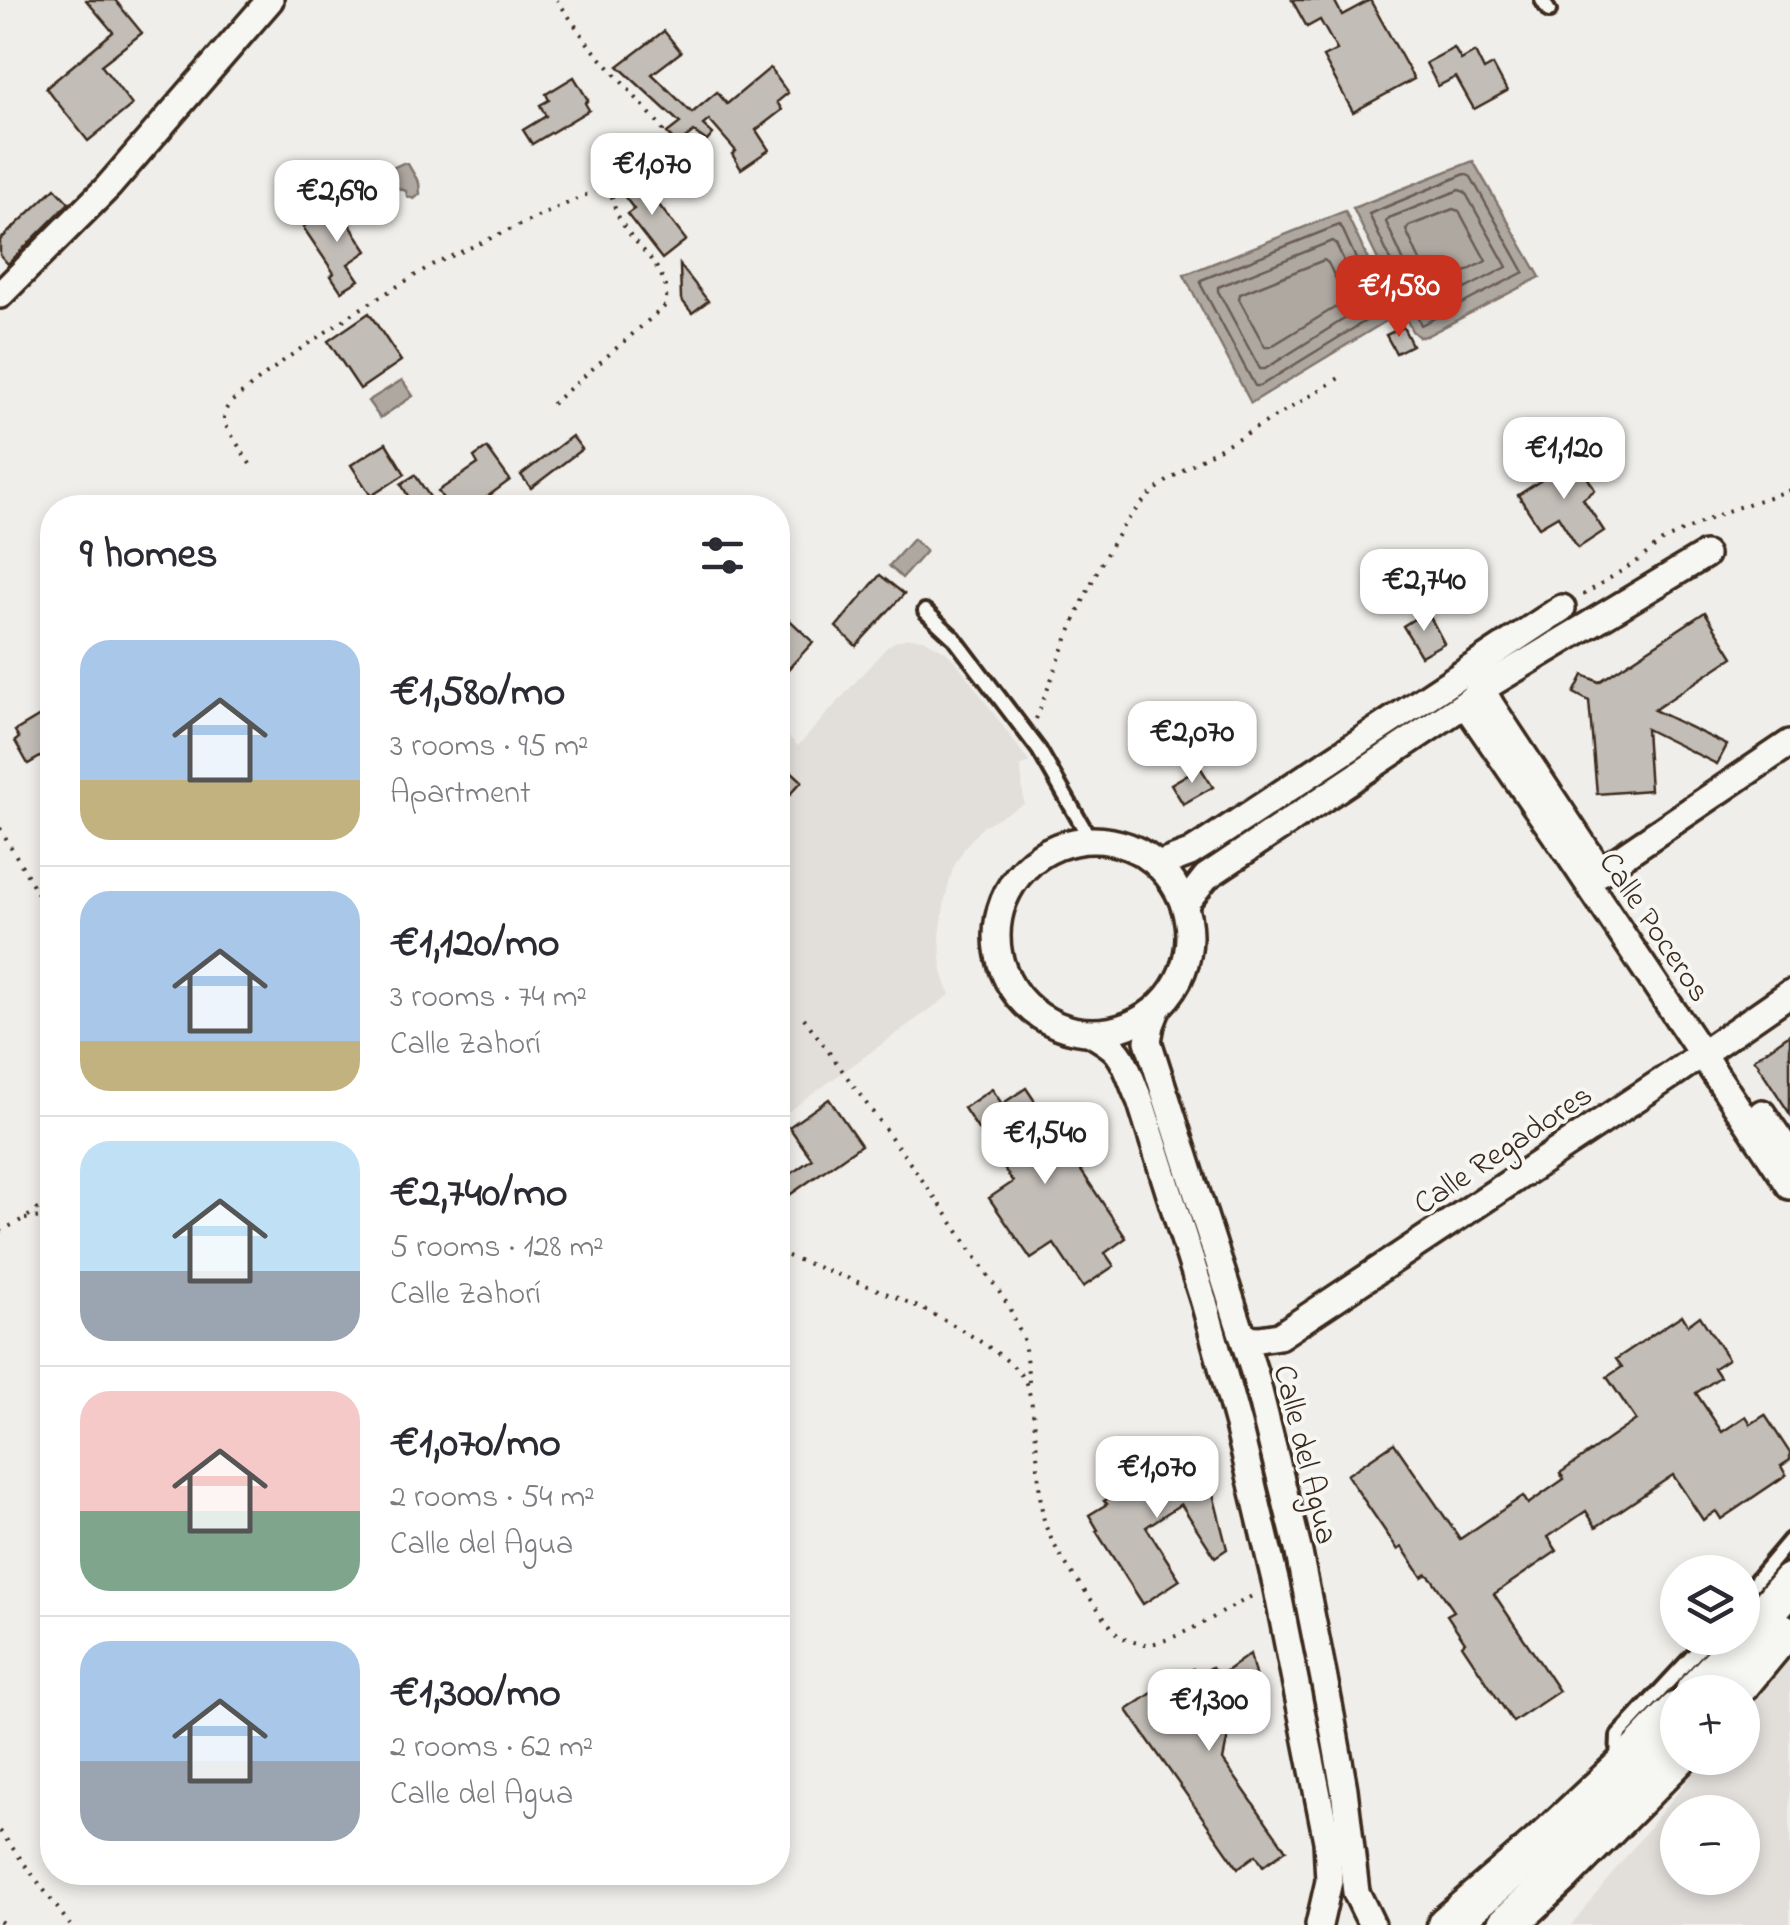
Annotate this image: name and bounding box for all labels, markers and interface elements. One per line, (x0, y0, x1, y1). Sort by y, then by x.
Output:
pin: €1,070 (571, 133, 733, 218)
text: €1,070 (613, 142, 691, 189)
pin: €2,690 (256, 160, 418, 245)
text: €2,690 (296, 169, 378, 216)
pin: €1,580 (1318, 255, 1480, 340)
text: €1,580 (1358, 264, 1440, 311)
pin: €1,120 (1483, 417, 1645, 502)
text: €1,120 (1525, 426, 1603, 473)
text: 9 homes (80, 525, 218, 586)
icon: filters (695, 528, 750, 583)
pin: €2,740 (1343, 549, 1505, 634)
text: €2,740 (1382, 558, 1466, 605)
text: €1,580/mo (390, 663, 565, 724)
icon: home (160, 680, 280, 800)
pin: €2,070 (1111, 701, 1273, 786)
text: €2,070 (1150, 710, 1234, 757)
text: 3 rooms · 95 m² (390, 724, 589, 771)
text: Apartment (390, 771, 531, 818)
street label: Calle Poceros (1585, 843, 1721, 1013)
text: €1,120/mo (390, 914, 560, 975)
icon: home (160, 931, 280, 1051)
text: 3 rooms · 74 m² (390, 975, 587, 1022)
text: Calle Zahorí (390, 1022, 541, 1069)
street label: Calle Regadores (1405, 1074, 1603, 1228)
pin: €1,540 (964, 1102, 1126, 1187)
text: €1,540 (1003, 1111, 1087, 1158)
text: €2,740/mo (390, 1164, 568, 1225)
icon: home (160, 1181, 280, 1301)
text: 5 rooms · 128 m² (390, 1225, 604, 1272)
text: Calle Zahorí (390, 1272, 541, 1319)
street label: Calle del Agua (1259, 1360, 1349, 1549)
text: €1,070/mo (390, 1414, 561, 1475)
icon: home (160, 1431, 280, 1551)
pin: €1,070 (1076, 1436, 1238, 1521)
text: €1,070 (1118, 1445, 1196, 1492)
text: 2 rooms · 54 m² (390, 1475, 595, 1522)
text: Calle del Agua (390, 1522, 573, 1569)
map controls (1660, 1555, 1760, 1895)
button: layers (1660, 1555, 1760, 1655)
text: €1,300/mo (390, 1664, 561, 1725)
pin: €1,300 (1128, 1669, 1290, 1754)
button: + (1660, 1675, 1760, 1775)
text: €1,300 (1170, 1678, 1248, 1725)
icon: home (160, 1681, 280, 1801)
text: 2 rooms · 62 m² (390, 1725, 593, 1772)
text: Calle del Agua (390, 1772, 573, 1819)
button: − (1660, 1795, 1760, 1895)

